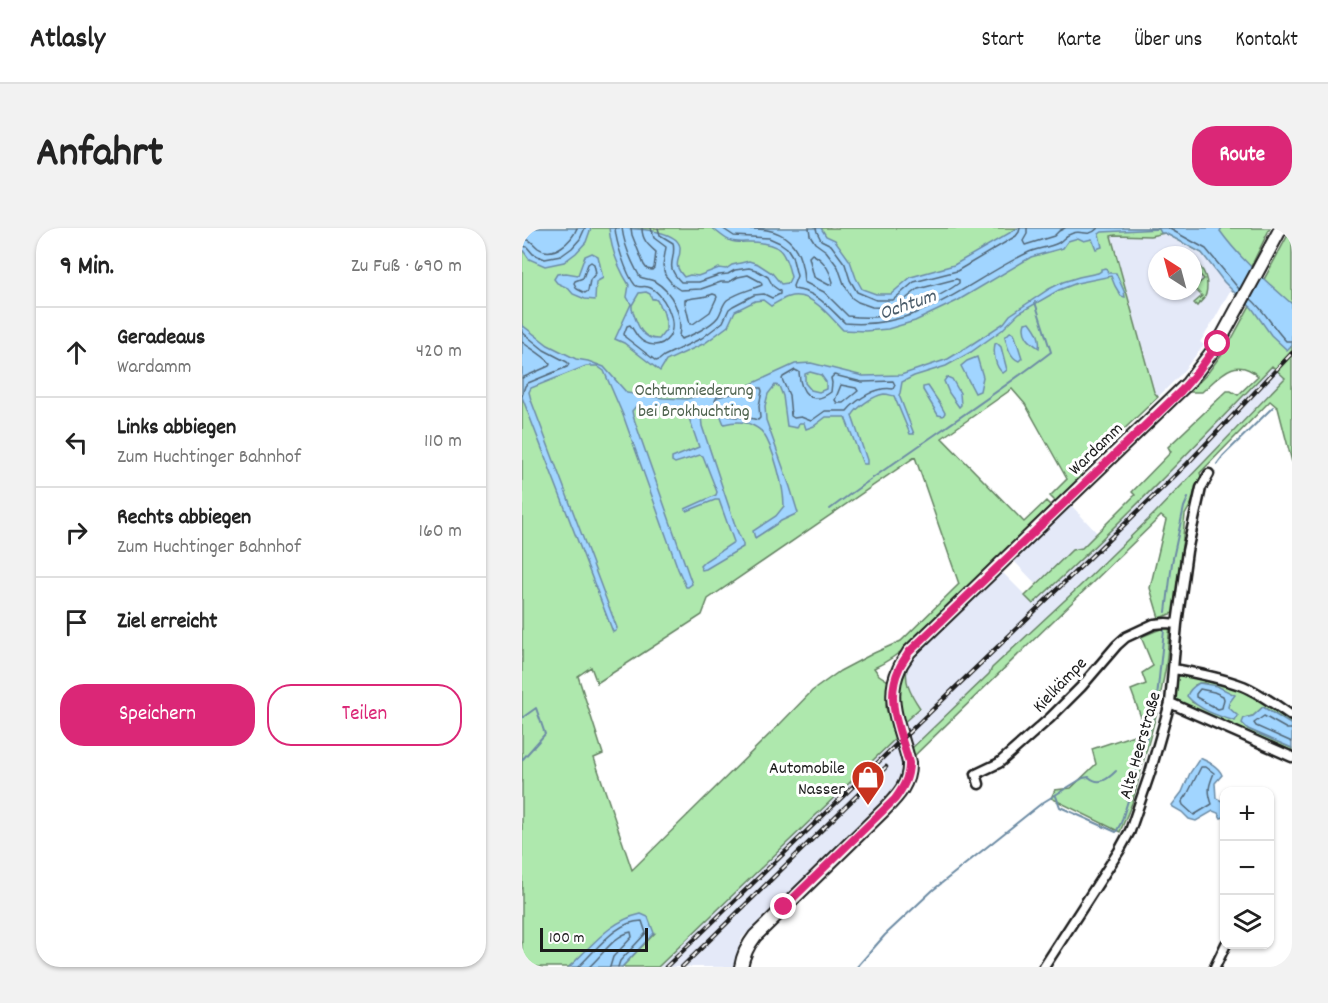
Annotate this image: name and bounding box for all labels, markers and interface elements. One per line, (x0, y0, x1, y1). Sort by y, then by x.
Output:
text: Atlasly (30, 21, 105, 61)
text: Start (982, 26, 1024, 56)
text: Karte (1057, 26, 1101, 56)
text: Über uns (1134, 26, 1202, 56)
text: Kontakt (1235, 26, 1298, 56)
text: Anfahrt (36, 126, 163, 186)
button: Route (1192, 126, 1292, 186)
north arrow (1148, 246, 1202, 300)
text: 9 Min. (60, 249, 114, 286)
text: Zu Fuß · 690 m (351, 253, 462, 281)
water label: Ochtum (876, 283, 940, 329)
text: Geradeaus (117, 323, 205, 354)
route start (1204, 330, 1230, 356)
icon: ahead (60, 336, 93, 369)
text: 420 m (416, 338, 462, 366)
text: Wardamm (117, 354, 192, 382)
park label: Ochtumniederung bei Brokhuchting (634, 379, 754, 425)
text: Links abbiegen (117, 413, 236, 444)
street label: Wardamm (1064, 418, 1130, 482)
icon: left (60, 426, 93, 459)
text: 110 m (424, 428, 462, 456)
text: Zum Huchtinger Bahnhof (117, 444, 301, 472)
text: Rechts abbiegen (117, 503, 251, 534)
icon: right (60, 516, 93, 549)
text: 160 m (419, 518, 462, 546)
text: Zum Huchtinger Bahnhof (117, 534, 301, 562)
icon: arrive (60, 606, 93, 639)
text: Ziel erreicht (117, 607, 217, 638)
street label: Kielkämpe (1028, 652, 1094, 719)
button: Speichern (60, 684, 255, 746)
button: Teilen (267, 684, 462, 746)
street label: Alte Heerstraße (1114, 689, 1169, 802)
place label: Automobile Nasser (769, 757, 845, 803)
shop icon: Automobile Nasser (850, 759, 886, 806)
map controls (1220, 787, 1274, 949)
button: + (1220, 787, 1274, 841)
button: − (1220, 841, 1274, 895)
route end (770, 893, 796, 919)
button: layers (1220, 895, 1274, 949)
scale bar (540, 925, 648, 952)
text: 100 m (549, 927, 585, 950)

